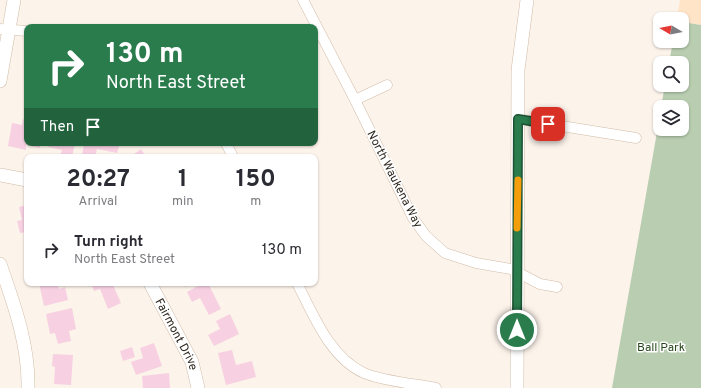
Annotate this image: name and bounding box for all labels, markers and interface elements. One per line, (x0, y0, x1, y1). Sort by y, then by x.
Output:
north arrow (653, 12, 689, 48)
map controls (653, 12, 689, 136)
text: 130 m (106, 37, 184, 73)
icon: right (40, 40, 92, 92)
button: search (653, 56, 689, 92)
text: North East Street (106, 72, 246, 95)
button: layers (653, 100, 689, 136)
pin (531, 107, 565, 141)
icon: arrive (537, 113, 559, 135)
icon: arrive (82, 116, 104, 138)
text: Then (40, 118, 74, 137)
street label: North Waukena Way (363, 128, 426, 231)
text: 20:27 (66, 165, 130, 195)
text: 1 (178, 165, 188, 195)
text: 150 (236, 165, 276, 195)
text: Arrival (79, 194, 117, 210)
text: min (172, 194, 194, 210)
text: m (250, 194, 261, 210)
text: Turn right (74, 233, 143, 252)
icon: right (40, 239, 62, 261)
text: 130 m (262, 241, 302, 260)
text: North East Street (74, 252, 175, 268)
street label: Fairmont Drive (151, 296, 201, 372)
position arrow (496, 309, 538, 351)
park label: Ball Park (637, 340, 685, 356)

